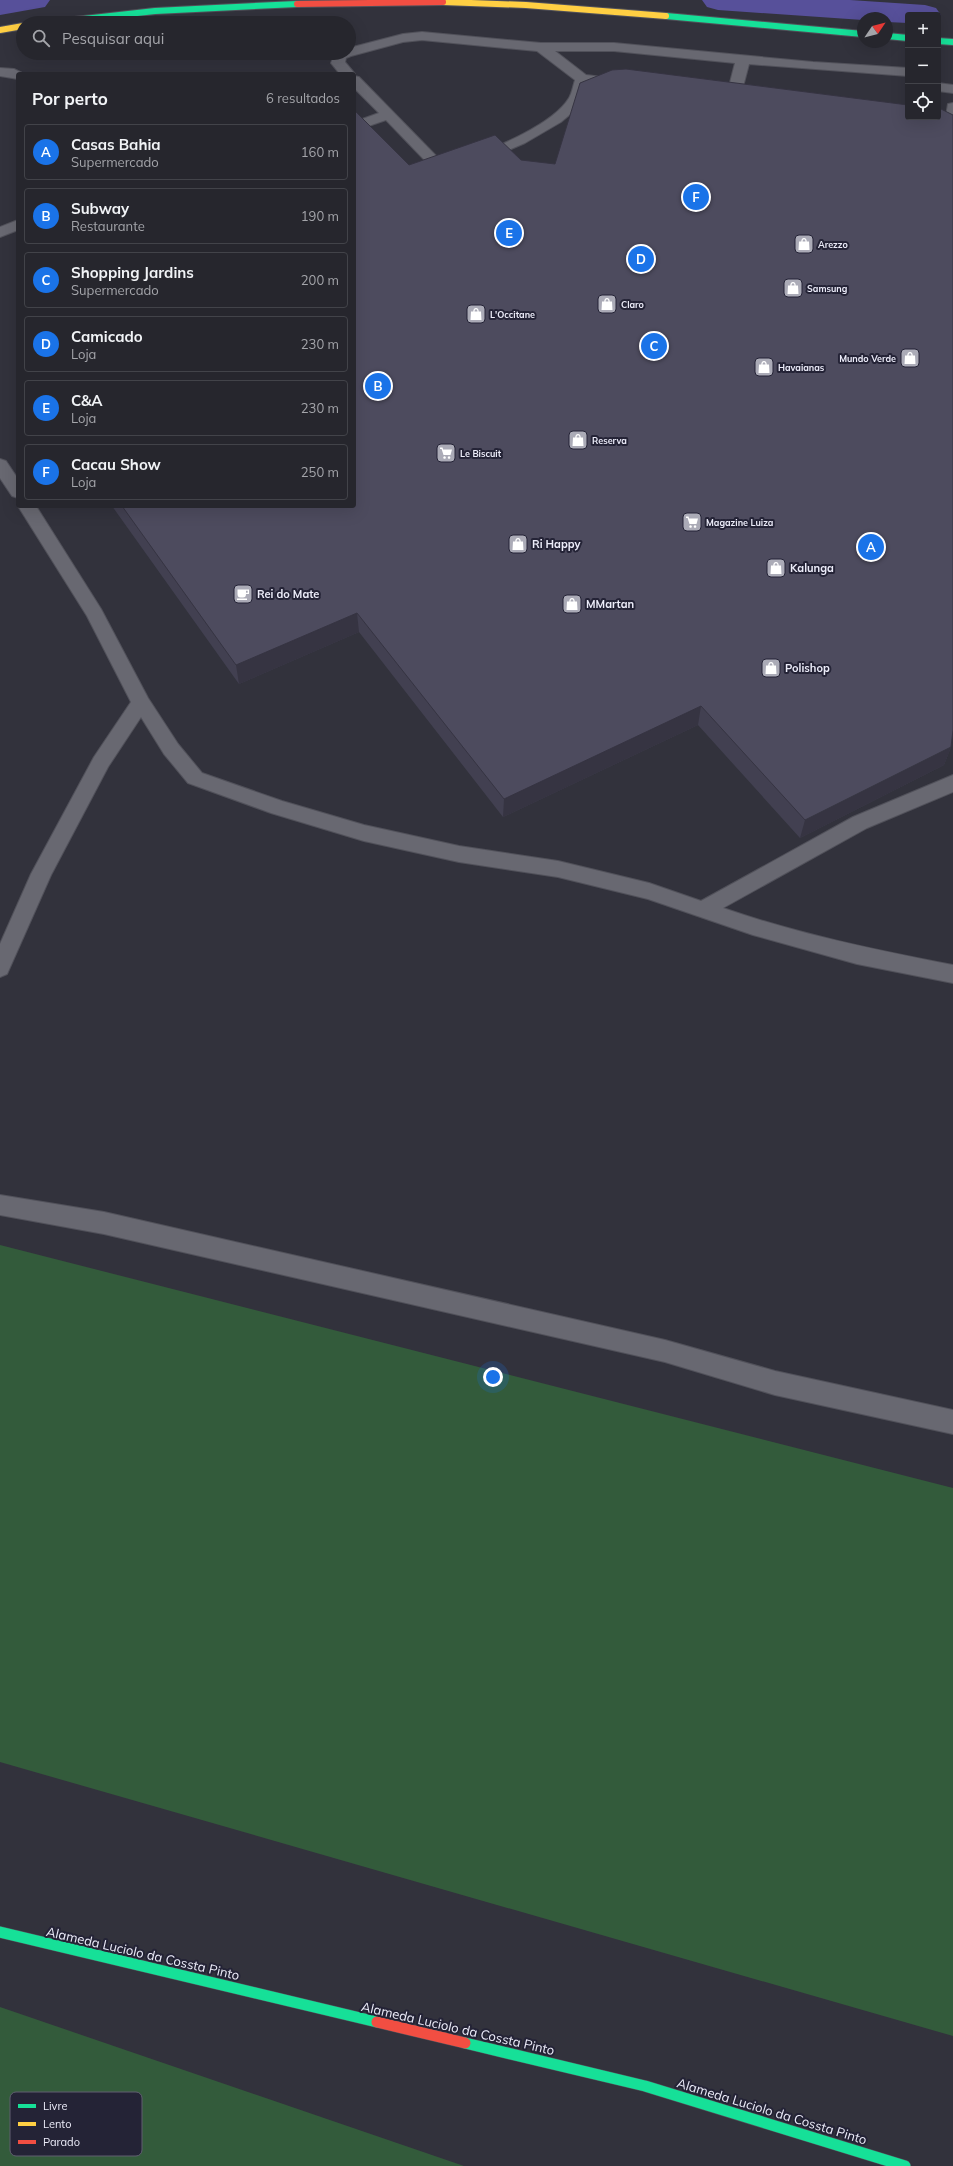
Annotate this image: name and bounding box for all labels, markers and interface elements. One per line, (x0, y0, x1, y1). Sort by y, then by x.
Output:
north arrow (857, 12, 893, 48)
map controls (905, 12, 941, 120)
button: + (905, 12, 941, 48)
search box (16, 16, 356, 60)
icon: search (30, 27, 52, 49)
text: Pesquisar aqui (62, 29, 164, 48)
button: − (905, 48, 941, 84)
button: locate (905, 84, 941, 120)
text: Por perto (32, 88, 108, 109)
text: 6 resultados (266, 90, 340, 106)
text: Casas Bahia (71, 135, 161, 154)
text: A (41, 144, 51, 160)
text: 160 m (301, 144, 339, 160)
text: Supermercado (71, 154, 159, 170)
pin: F (683, 182, 709, 212)
text: Subway (71, 199, 129, 218)
text: B (42, 208, 50, 224)
text: 190 m (301, 208, 339, 224)
text: Restaurante (71, 218, 145, 234)
pin: E (496, 218, 522, 248)
shop icon: Arezzo (793, 233, 815, 255)
place label: Arezzo (818, 239, 848, 250)
pin: D (628, 244, 654, 274)
text: Shopping Jardins (71, 263, 194, 282)
text: C (42, 272, 50, 288)
text: 200 m (301, 272, 339, 288)
shop icon: Samsung (782, 277, 804, 299)
text: Supermercado (71, 282, 159, 298)
place label: Samsung (807, 283, 848, 294)
shop icon: Claro (596, 293, 618, 315)
place label: Claro (621, 299, 644, 310)
shop icon: L'Occitane (465, 303, 487, 325)
place label: L'Occitane (490, 309, 535, 320)
text: Camicado (71, 327, 143, 346)
pin: C (641, 331, 667, 361)
text: D (41, 336, 51, 352)
text: 230 m (301, 336, 339, 352)
text: Loja (71, 346, 96, 362)
shop icon: Mundo Verde (899, 347, 921, 369)
place label: Mundo Verde (839, 353, 896, 364)
shop icon: Havaianas (753, 356, 775, 378)
place label: Havaianas (778, 362, 825, 373)
pin: B (365, 371, 391, 401)
text: C&A (71, 391, 103, 410)
text: E (42, 400, 50, 416)
text: 230 m (301, 400, 339, 416)
text: Loja (71, 410, 96, 426)
shop icon: Reserva (567, 429, 589, 451)
place label: Reserva (592, 435, 627, 446)
supermarket icon: Le Biscuit (435, 442, 457, 464)
place label: Le Biscuit (460, 448, 502, 459)
text: Cacau Show (71, 455, 161, 474)
text: F (42, 464, 50, 480)
text: 250 m (301, 464, 339, 480)
text: Loja (71, 474, 96, 490)
supermarket icon: Magazine Luiza (681, 511, 703, 533)
place label: Magazine Luiza (706, 517, 774, 528)
pin: A (858, 532, 884, 562)
shop icon: Ri Happy (507, 533, 529, 555)
place label: Ri Happy (532, 537, 580, 551)
shop icon: Kalunga (765, 557, 787, 579)
place label: Kalunga (790, 561, 834, 575)
cafe icon: Rei do Mate (232, 583, 254, 605)
place label: Rei do Mate (257, 587, 319, 601)
shop icon: MMartan (561, 593, 583, 615)
place label: MMartan (586, 597, 634, 611)
shop icon: Polishop (760, 657, 782, 679)
place label: Polishop (785, 661, 830, 675)
your location (483, 1367, 503, 1387)
street label: Alameda Luciolo da Cossta Pinto (45, 1923, 241, 1983)
street label: Alameda Luciolo da Cossta Pinto (360, 1998, 556, 2058)
street label: Alameda Luciolo da Cossta Pinto (675, 2074, 869, 2148)
legend (10, 2092, 142, 2156)
text: Livre (43, 2099, 67, 2113)
text: Lento (43, 2117, 71, 2131)
text: Parado (43, 2135, 80, 2149)

